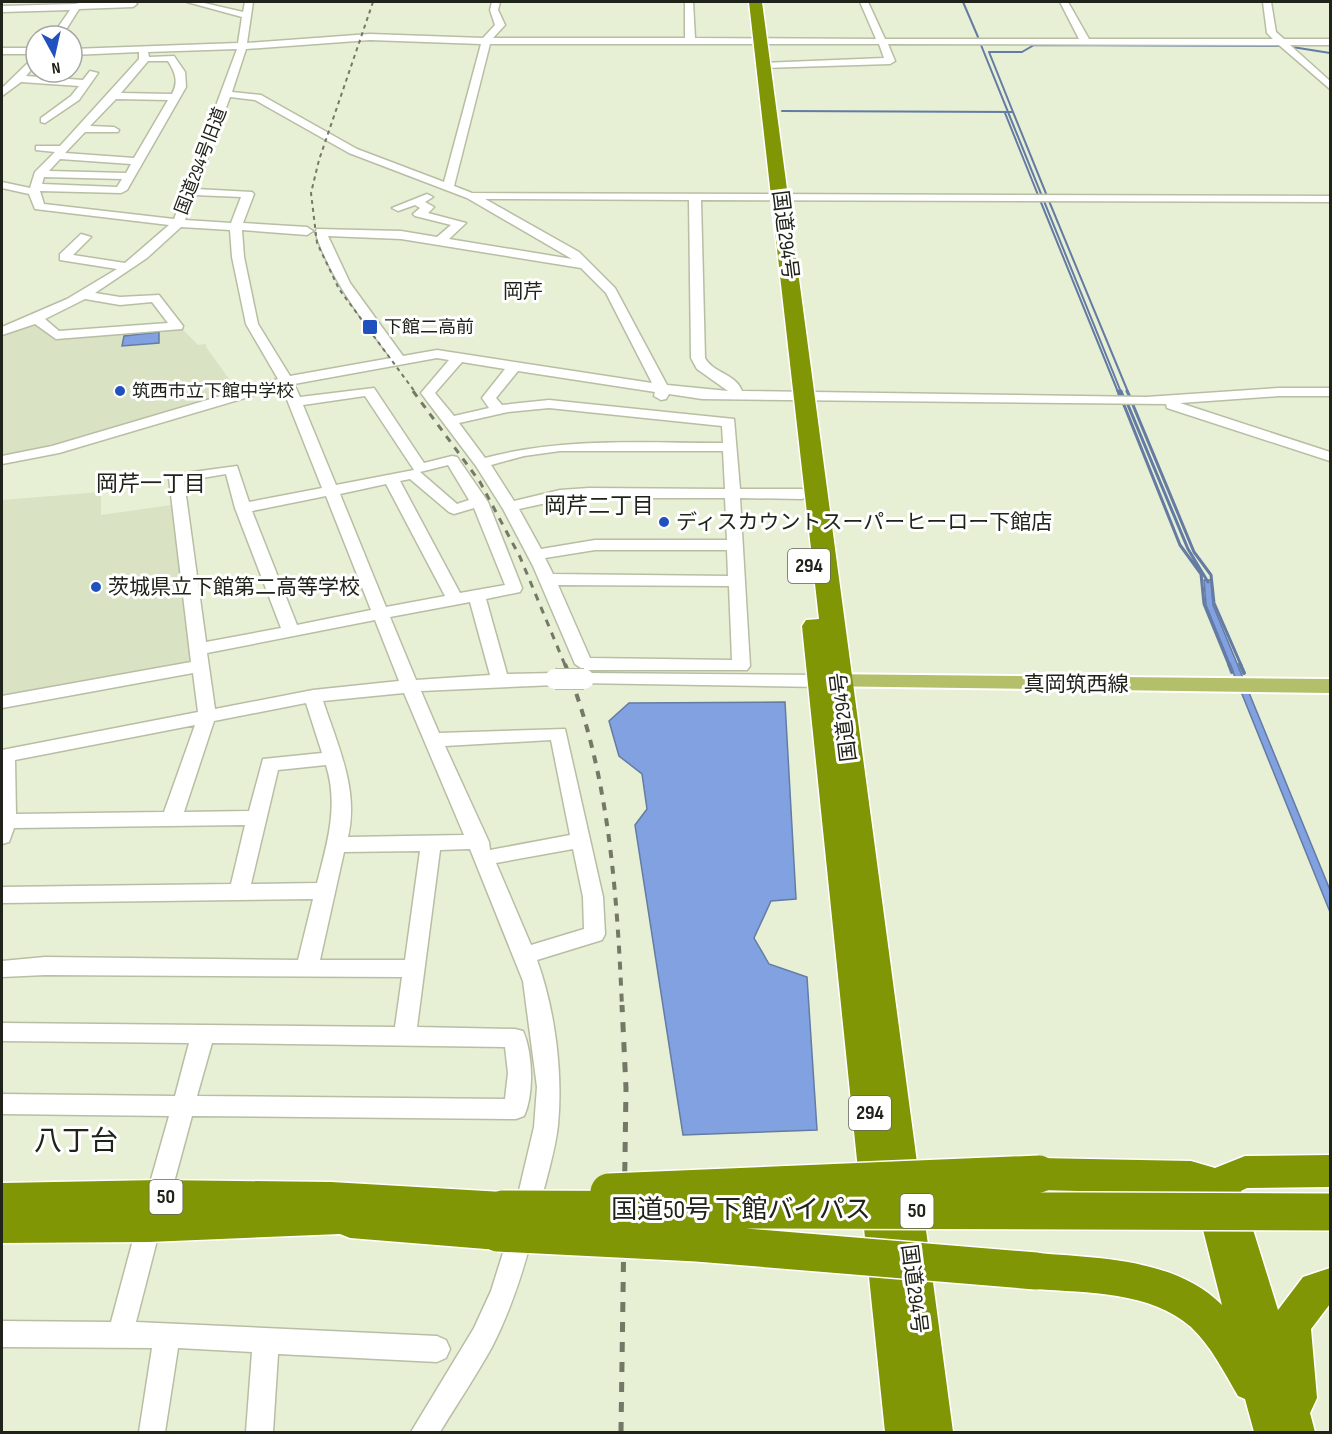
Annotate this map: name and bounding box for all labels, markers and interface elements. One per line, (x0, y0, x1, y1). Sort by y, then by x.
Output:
north arrow (24, 24, 84, 84)
text: N (50, 57, 61, 77)
street label: 国道294号旧道 (171, 105, 231, 217)
street label: 国道294号 (767, 189, 803, 281)
district label: 岡芹 (503, 280, 543, 304)
place label: 下館二高前 (384, 317, 474, 338)
marker: 下館二高前 (361, 318, 379, 336)
place label: 筑西市立下館中学校 (132, 381, 294, 402)
marker: 筑西市立下館中学校 (113, 384, 127, 398)
district label: 岡芹一丁目 (96, 471, 206, 498)
district label: 岡芹二丁目 (544, 493, 654, 520)
place label: ディスカウントスーパーヒーロー下館店 (676, 510, 1052, 535)
marker: ディスカウントスーパーヒーロー下館店 (657, 515, 671, 529)
road number: 294 (788, 549, 830, 583)
place label: 茨城県立下館第二高等学校 (108, 575, 360, 600)
marker: 茨城県立下館第二高等学校 (89, 580, 103, 594)
street label: 国道294号 (826, 671, 862, 763)
street label: 真岡筑西線 (1024, 672, 1129, 697)
road number: 294 (849, 1096, 891, 1130)
district label: 八丁台 (34, 1125, 118, 1158)
road number: 50 (150, 1180, 182, 1214)
road number: 50 (900, 1194, 934, 1228)
street label: 国道50号 下館バイパス (611, 1195, 871, 1226)
street label: 国道294号 (896, 1243, 932, 1335)

